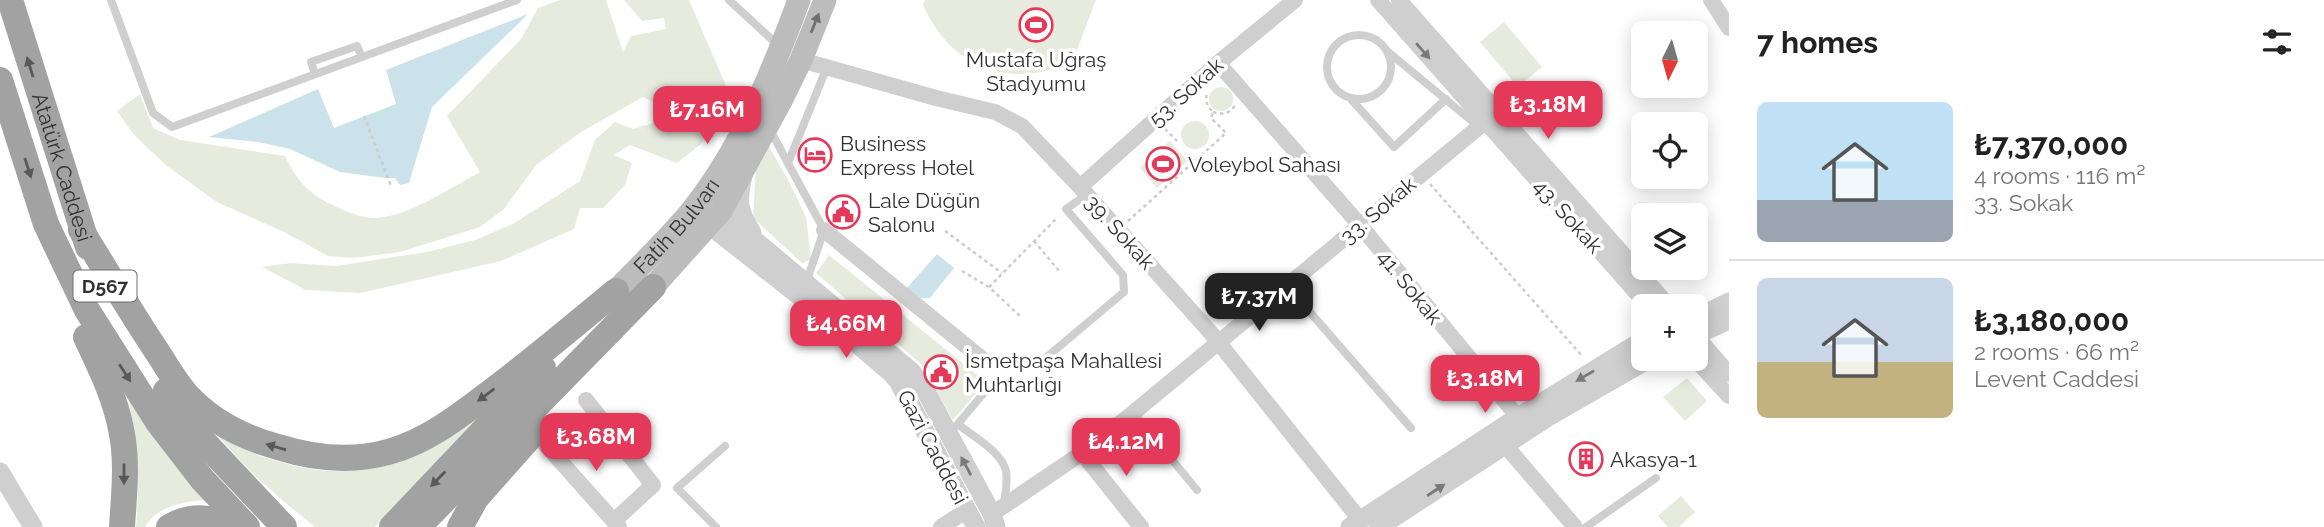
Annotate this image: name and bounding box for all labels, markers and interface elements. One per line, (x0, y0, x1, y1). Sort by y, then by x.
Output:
sports icon: Mustafa Uğraş Stadyumu (1017, 6, 1055, 44)
one-way arrow (810, 12, 821, 33)
north arrow (1631, 21, 1708, 98)
map controls (1631, 21, 1708, 371)
icon: filters (2258, 23, 2296, 61)
text: 7 homes (1757, 25, 1878, 60)
one-way arrow (1415, 42, 1431, 60)
place label: Mustafa Uğraş Stadyumu (966, 47, 1106, 96)
street label: 53. Sokak (1144, 52, 1228, 132)
one-way arrow (25, 56, 35, 77)
pin: ₺3.18M (1491, 82, 1605, 141)
pin: ₺7.16M (650, 86, 764, 146)
street label: Atatürk Caddesi (27, 89, 98, 244)
text: ₺3.18M (1510, 90, 1586, 117)
text: ₺7.16M (669, 95, 745, 122)
button: locate (1631, 112, 1708, 189)
text: ₺7,370,000 (1974, 127, 2128, 162)
icon: home (1813, 130, 1897, 214)
place label: Business Express Hotel (840, 131, 974, 180)
hotel icon: Business Express Hotel (796, 136, 834, 174)
sports icon: Voleybol Sahası (1144, 145, 1182, 183)
place label: Voleybol Sahası (1188, 152, 1341, 177)
one-way arrow (23, 158, 34, 179)
text: 4 rooms · 116 m² (1974, 162, 2145, 189)
street label: 33. Sokak (1335, 171, 1421, 249)
street label: Fatih Bulvarı (628, 173, 724, 278)
street label: 43. Sokak (1528, 174, 1608, 258)
place label: Lale Düğün Salonu (868, 188, 980, 237)
text: 33. Sokak (1974, 189, 2073, 216)
street label: 39. Sokak (1080, 190, 1160, 274)
public building icon: Lale Düğün Salonu (824, 193, 862, 231)
button: layers (1631, 203, 1708, 280)
street label: 41. Sokak (1372, 245, 1448, 329)
road number: D567 (74, 270, 136, 302)
pin: ₺7.37M (1202, 274, 1316, 333)
text: ₺7.37M (1221, 282, 1297, 309)
button: + (1631, 294, 1708, 371)
pin: ₺4.66M (789, 300, 903, 360)
text: ₺3,180,000 (1974, 303, 2129, 338)
icon: home (1813, 306, 1897, 390)
text: ₺4.66M (806, 309, 886, 336)
text: 2 rooms · 66 m² (1974, 338, 2139, 365)
place label: İsmetpaşa Mahallesi Muhtarlığı (965, 348, 1162, 397)
public building icon: İsmetpaşa Mahallesi Muhtarlığı (922, 353, 960, 391)
pin: ₺3.18M (1428, 356, 1542, 415)
one-way arrow (119, 363, 132, 383)
text: ₺3.18M (1447, 364, 1523, 391)
text: Levent Caddesi (1974, 365, 2139, 392)
one-way arrow (1576, 370, 1595, 382)
street label: Gazi Caddesi (892, 386, 974, 508)
one-way arrow (477, 388, 495, 402)
pin: ₺3.68M (539, 414, 653, 473)
pin: ₺4.12M (1069, 419, 1183, 478)
text: ₺3.68M (556, 422, 636, 449)
text: ₺4.12M (1088, 427, 1164, 454)
building icon: Akasya-1 (1567, 440, 1605, 478)
one-way arrow (266, 441, 287, 451)
place label: Akasya-1 (1610, 447, 1697, 472)
one-way arrow (960, 456, 972, 476)
one-way arrow (118, 463, 130, 485)
one-way arrow (430, 470, 446, 487)
one-way arrow (1426, 483, 1446, 496)

